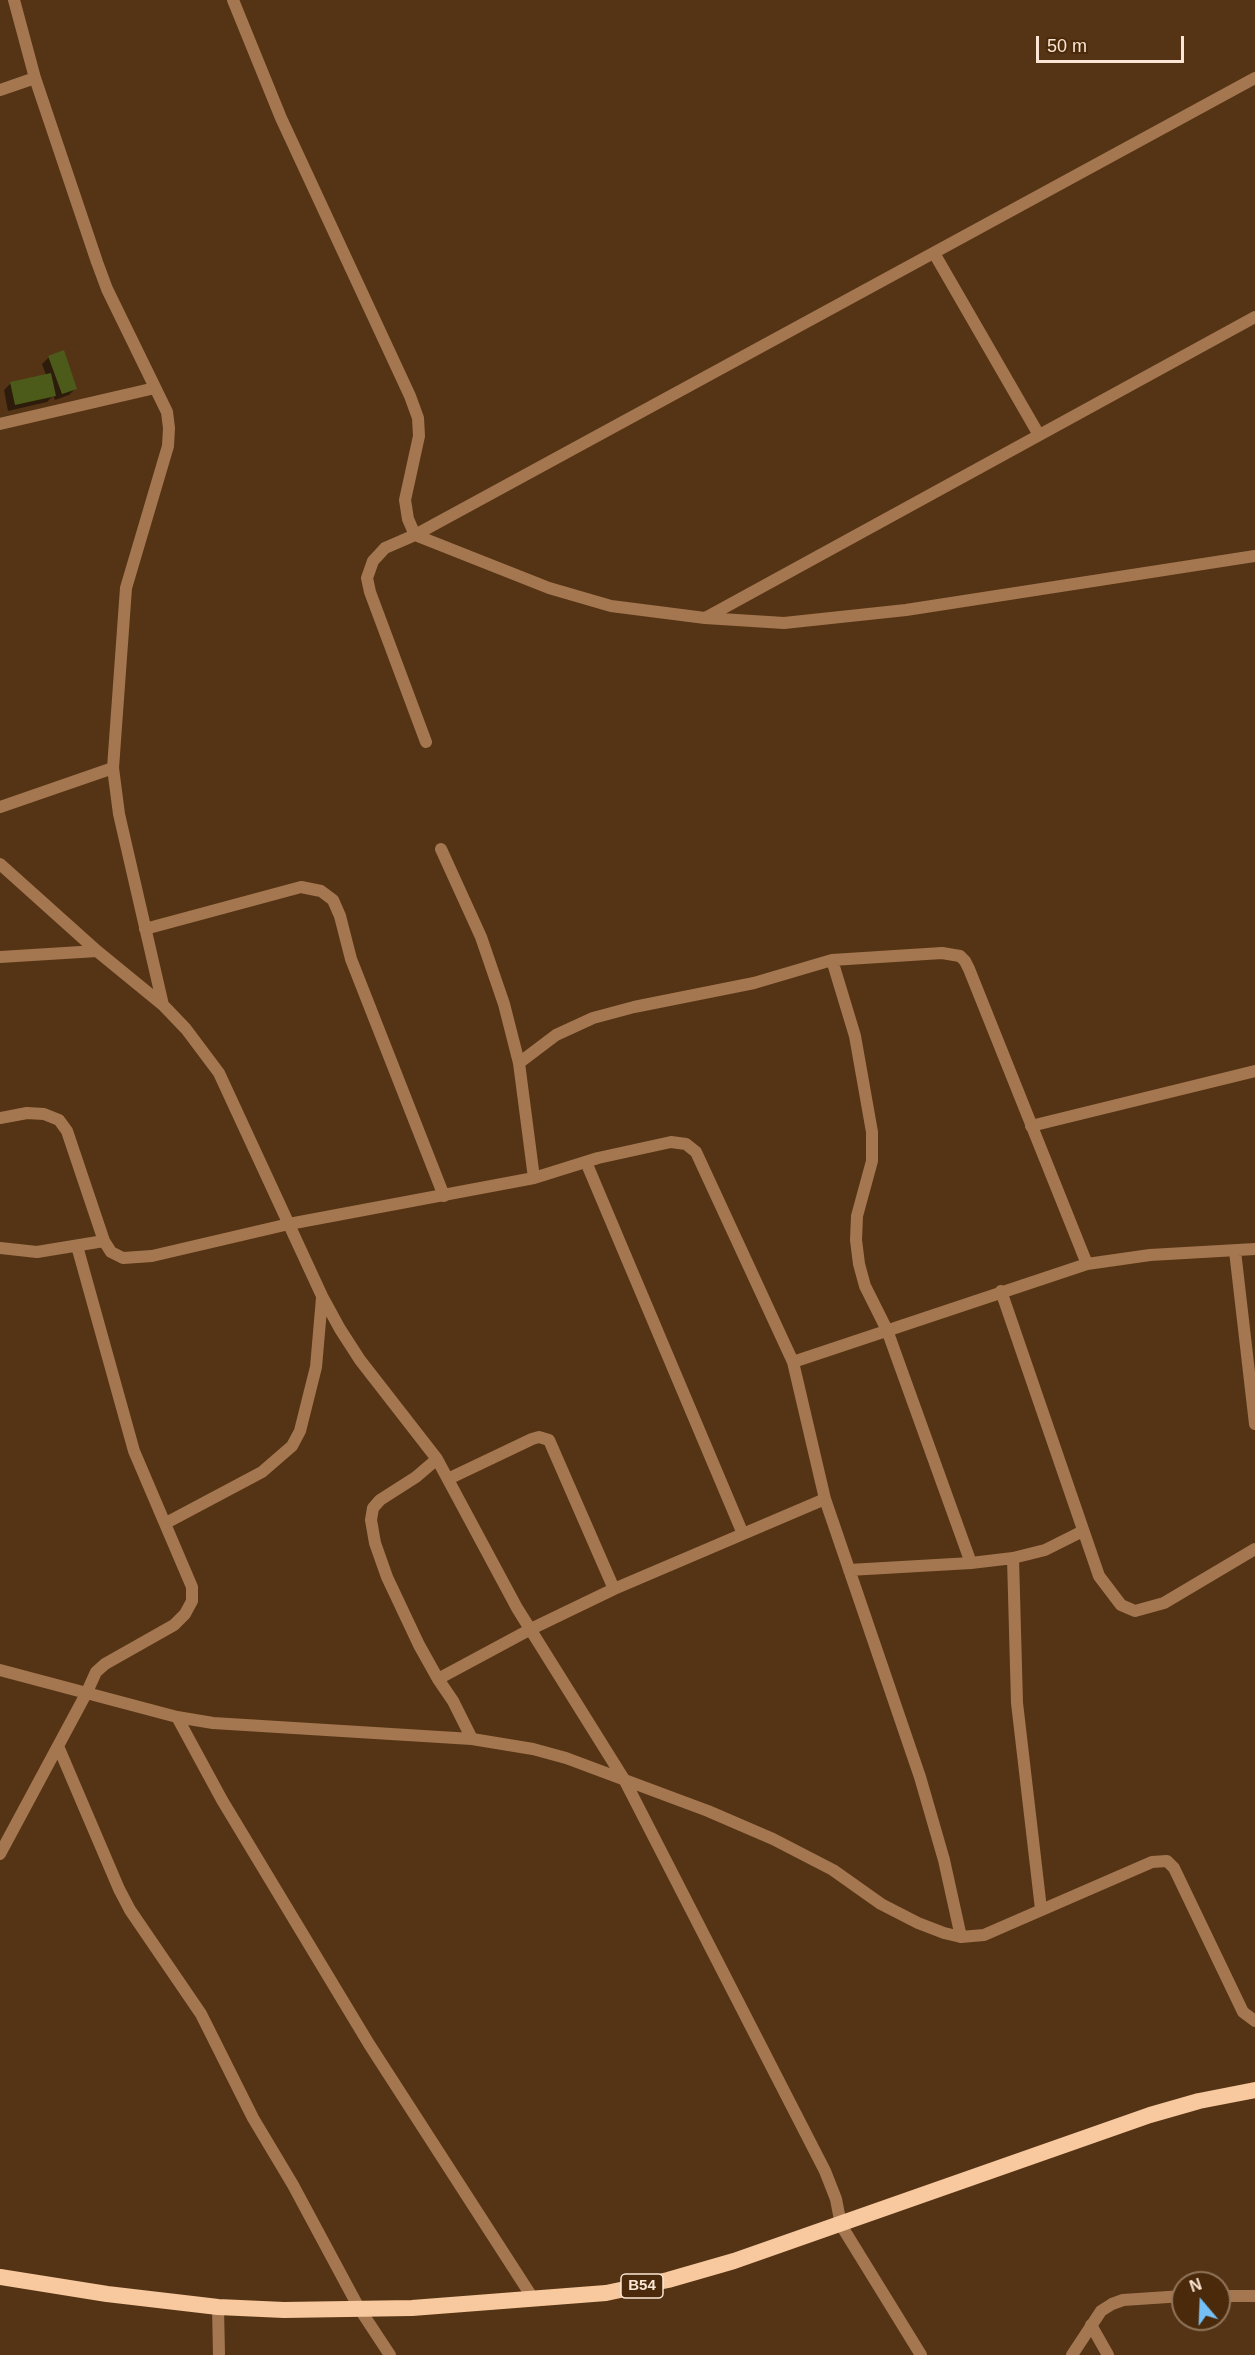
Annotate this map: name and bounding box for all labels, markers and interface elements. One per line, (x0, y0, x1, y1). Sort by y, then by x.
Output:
scale bar (1039, 24, 1188, 62)
text: 50 m (1047, 36, 1087, 56)
north arrow (1171, 2271, 1231, 2331)
road number: B54 (621, 2274, 663, 2298)
text: N (1187, 2275, 1204, 2295)

